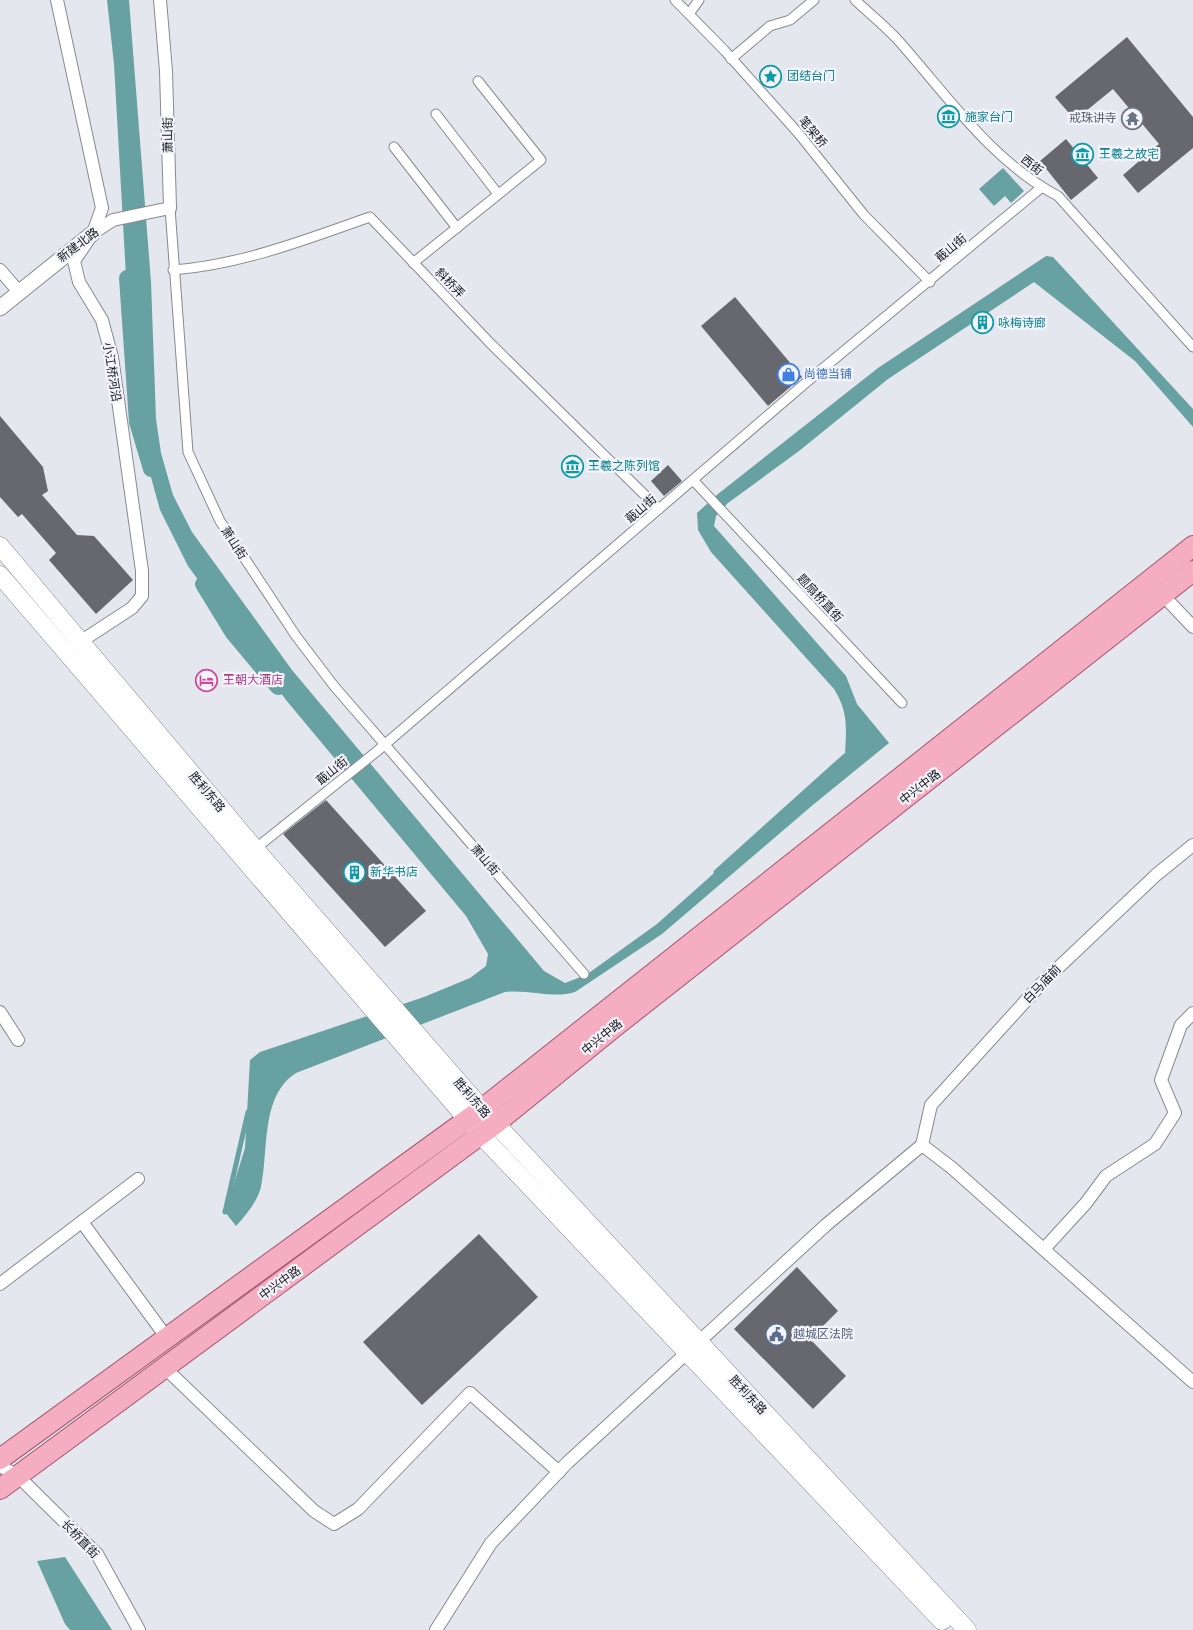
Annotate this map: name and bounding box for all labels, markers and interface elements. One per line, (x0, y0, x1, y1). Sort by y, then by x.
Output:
place icon: 团结台门 (759, 64, 783, 88)
place label: 团结台门 (787, 68, 835, 84)
museum icon: 施家台门 (937, 105, 961, 129)
temple icon: 戒珠讲寺 (1121, 106, 1145, 130)
place label: 施家台门 (965, 109, 1013, 125)
place label: 戒珠讲寺 (1069, 110, 1117, 126)
street label: 笔架桥 (795, 113, 831, 151)
street label: 萧山街 (160, 117, 176, 153)
museum icon: 王羲之故宅 (1071, 142, 1095, 166)
place label: 王羲之故宅 (1099, 146, 1159, 162)
street label: 西街 (1018, 151, 1046, 179)
street label: 新建北路 (54, 224, 102, 266)
street label: 蕺山街 (932, 230, 970, 266)
street label: 斜桥弄 (432, 264, 468, 302)
building icon: 咏梅诗廊 (970, 311, 994, 335)
place label: 咏梅诗廊 (998, 315, 1046, 331)
street label: 小江桥河沿 (99, 341, 125, 403)
shop icon: 尚德当铺 (776, 362, 800, 386)
place label: 尚德当铺 (804, 366, 852, 382)
museum icon: 王羲之陈列馆 (560, 454, 584, 478)
place label: 王羲之陈列馆 (588, 458, 660, 474)
street label: 蕺山街 (622, 491, 660, 527)
street label: 萧山街 (217, 524, 251, 562)
street label: 题扇桥直街 (794, 571, 846, 625)
hotel icon: 王朝大酒店 (195, 668, 219, 692)
place label: 王朝大酒店 (223, 672, 283, 688)
street label: 蕺山街 (313, 753, 351, 789)
street label: 中兴中路 (896, 766, 944, 808)
street label: 胜利东路 (185, 768, 229, 816)
street label: 萧山街 (467, 841, 503, 879)
building icon: 新华书店 (342, 860, 366, 884)
place label: 新华书店 (370, 864, 418, 880)
street label: 白马庙前 (1020, 961, 1064, 1007)
street label: 中兴中路 (578, 1016, 626, 1058)
street label: 胜利东路 (450, 1075, 494, 1121)
street label: 中兴中路 (256, 1262, 304, 1304)
public building icon: 越城区法院 (765, 1322, 789, 1346)
place label: 越城区法院 (793, 1326, 853, 1342)
street label: 胜利东路 (726, 1372, 770, 1418)
street label: 长桥直街 (58, 1516, 102, 1562)

